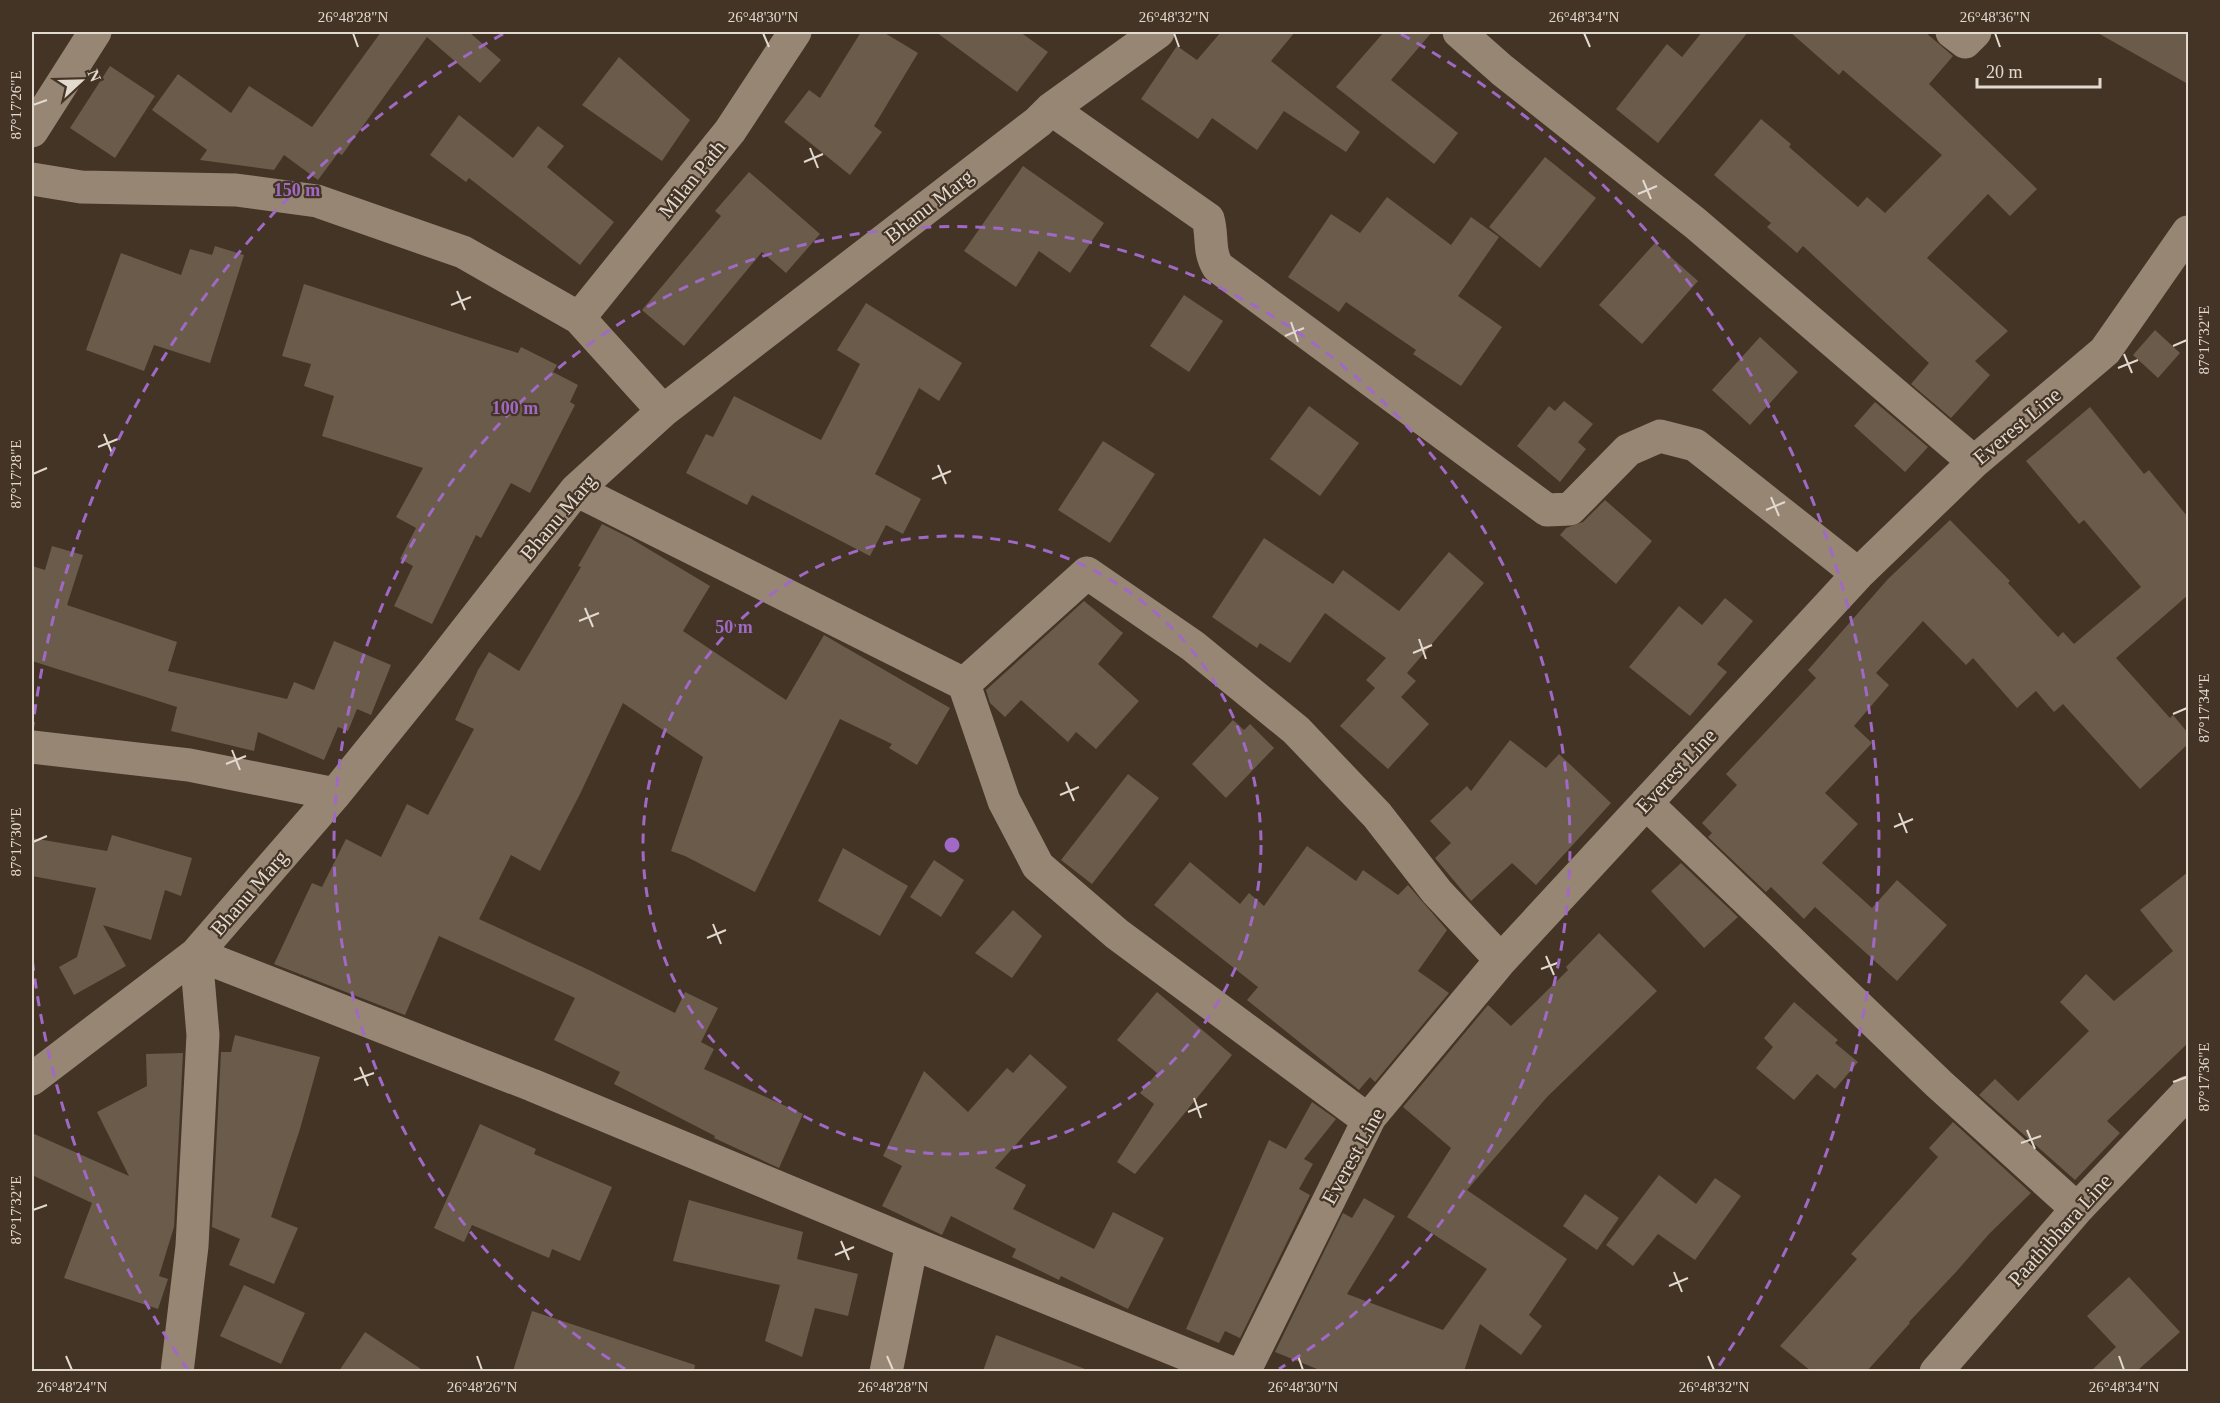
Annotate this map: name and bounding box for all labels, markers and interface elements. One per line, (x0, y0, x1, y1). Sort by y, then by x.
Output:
text: 26°48'28"N (318, 9, 388, 25)
text: 26°48'30"N (728, 9, 798, 25)
text: 26°48'32"N (1139, 9, 1209, 25)
text: 26°48'34"N (1549, 9, 1619, 25)
text: 26°48'36"N (1960, 9, 2030, 25)
north arrow (51, 51, 111, 111)
scale bar (1977, 51, 2100, 89)
text: 20 m (1986, 62, 2023, 82)
text: N (84, 67, 105, 85)
text: 87°17'26"E (8, 71, 24, 140)
street label: Milan Path (653, 135, 731, 223)
street label: Bhanu Marg (880, 164, 978, 248)
text: 150 m (274, 180, 320, 200)
text: 87°17'32"E (2196, 306, 2212, 375)
street label: Everest Line (1968, 383, 2066, 469)
text: 100 m (492, 398, 538, 418)
text: 87°17'28"E (8, 440, 24, 509)
street label: Bhanu Marg (515, 469, 601, 565)
text: 50 m (715, 617, 753, 637)
text: 87°17'34"E (2196, 674, 2212, 743)
street label: Everest Line (1631, 724, 1721, 818)
text: 87°17'30"E (8, 808, 24, 877)
centre of rings (942, 835, 962, 855)
street label: Bhanu Marg (205, 845, 293, 941)
text: 87°17'36"E (2196, 1043, 2212, 1112)
street label: Everest Line (1317, 1104, 1389, 1208)
street label: Paathibhara Line (2003, 1169, 2117, 1291)
text: 87°17'32"E (8, 1176, 24, 1245)
text: 26°48'24"N (37, 1379, 107, 1395)
text: 26°48'26"N (447, 1379, 517, 1395)
text: 26°48'28"N (858, 1379, 928, 1395)
text: 26°48'30"N (1268, 1379, 1338, 1395)
text: 26°48'32"N (1679, 1379, 1749, 1395)
text: 26°48'34"N (2089, 1379, 2159, 1395)

